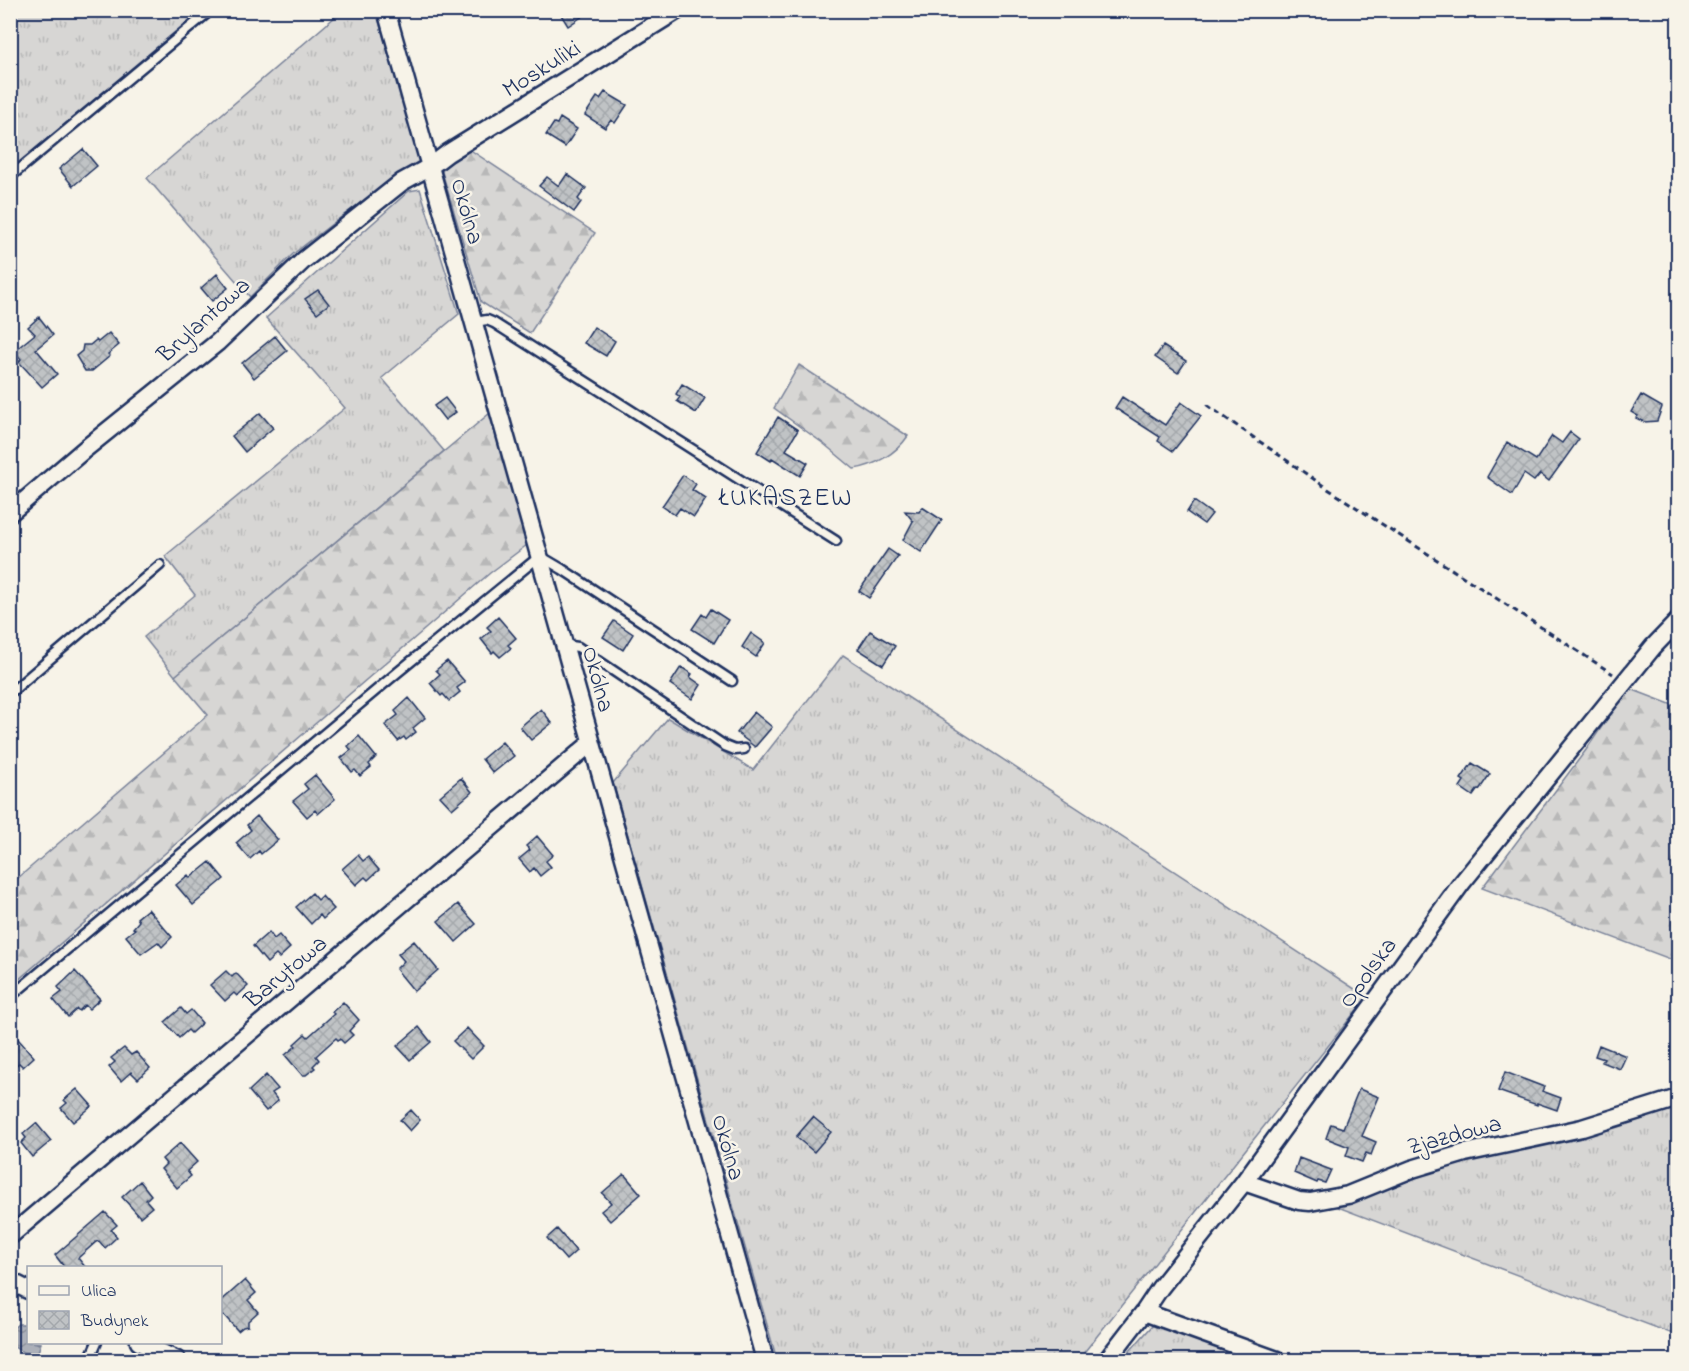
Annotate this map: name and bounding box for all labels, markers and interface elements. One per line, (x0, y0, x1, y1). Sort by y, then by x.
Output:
street label: Moskuliki (496, 32, 588, 108)
street label: Okólna (440, 175, 492, 249)
street label: Brylantowa (149, 269, 260, 374)
district label: ŁUKASZEW (718, 480, 853, 518)
street label: Okólna (571, 643, 622, 716)
street label: Barytowa (237, 928, 336, 1020)
street label: Opolska (1331, 931, 1407, 1016)
street label: Zjazdowa (1404, 1107, 1506, 1166)
street label: Okólna (701, 1111, 753, 1185)
legend (27, 1266, 222, 1344)
text: Ulica (81, 1279, 116, 1305)
text: Budynek (80, 1309, 148, 1335)

